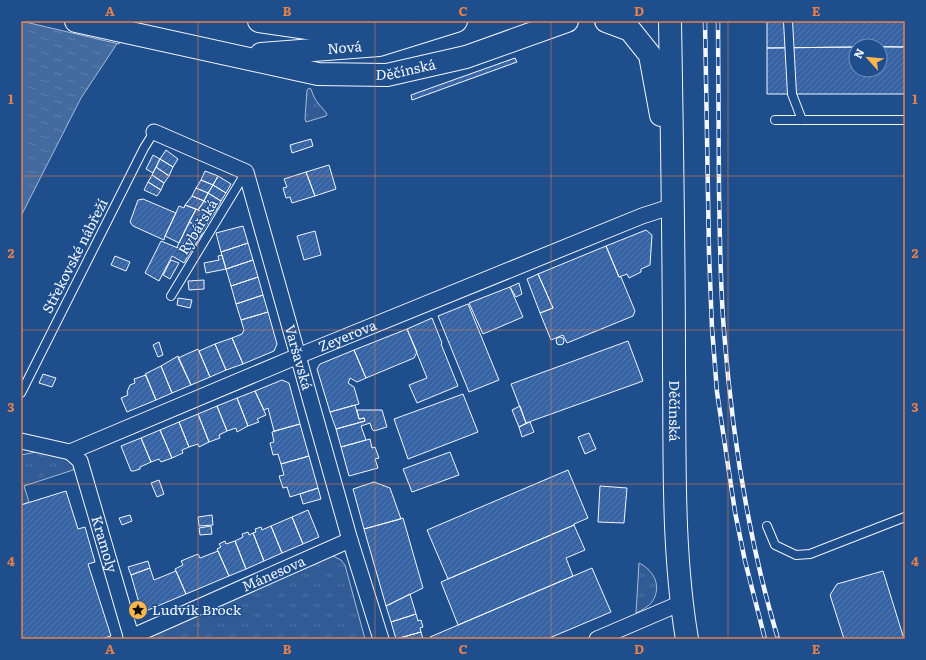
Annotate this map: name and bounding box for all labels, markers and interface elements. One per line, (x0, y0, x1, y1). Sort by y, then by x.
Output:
text: A (105, 1, 115, 20)
text: B (283, 1, 292, 20)
text: C (458, 1, 468, 20)
text: D (634, 1, 644, 20)
text: E (812, 1, 821, 20)
street label: Nová (327, 35, 363, 58)
north arrow (848, 38, 888, 78)
text: N (849, 45, 867, 61)
street label: Děčínská (376, 53, 438, 84)
text: 1 (8, 89, 14, 108)
text: 1 (912, 89, 918, 108)
street label: Rybářská (173, 194, 222, 258)
street label: Střekovské nábřeží (37, 195, 112, 316)
text: 2 (8, 243, 15, 262)
text: 2 (912, 243, 919, 262)
street label: Zeyerova (315, 314, 380, 356)
street label: Varšavská (281, 322, 318, 393)
street label: Děčínská (665, 380, 685, 442)
text: 3 (7, 397, 15, 416)
text: 3 (911, 397, 919, 416)
street label: Kramoly (87, 513, 123, 576)
street label: Mánesova (238, 550, 308, 596)
text: 4 (7, 551, 15, 570)
text: 4 (911, 551, 919, 570)
place icon: Ludvík Brock (127, 599, 149, 621)
place label: Ludvík Brock (152, 599, 242, 619)
text: A (105, 639, 115, 658)
text: B (283, 639, 292, 658)
text: C (458, 639, 468, 658)
text: D (634, 639, 644, 658)
text: E (812, 639, 821, 658)

